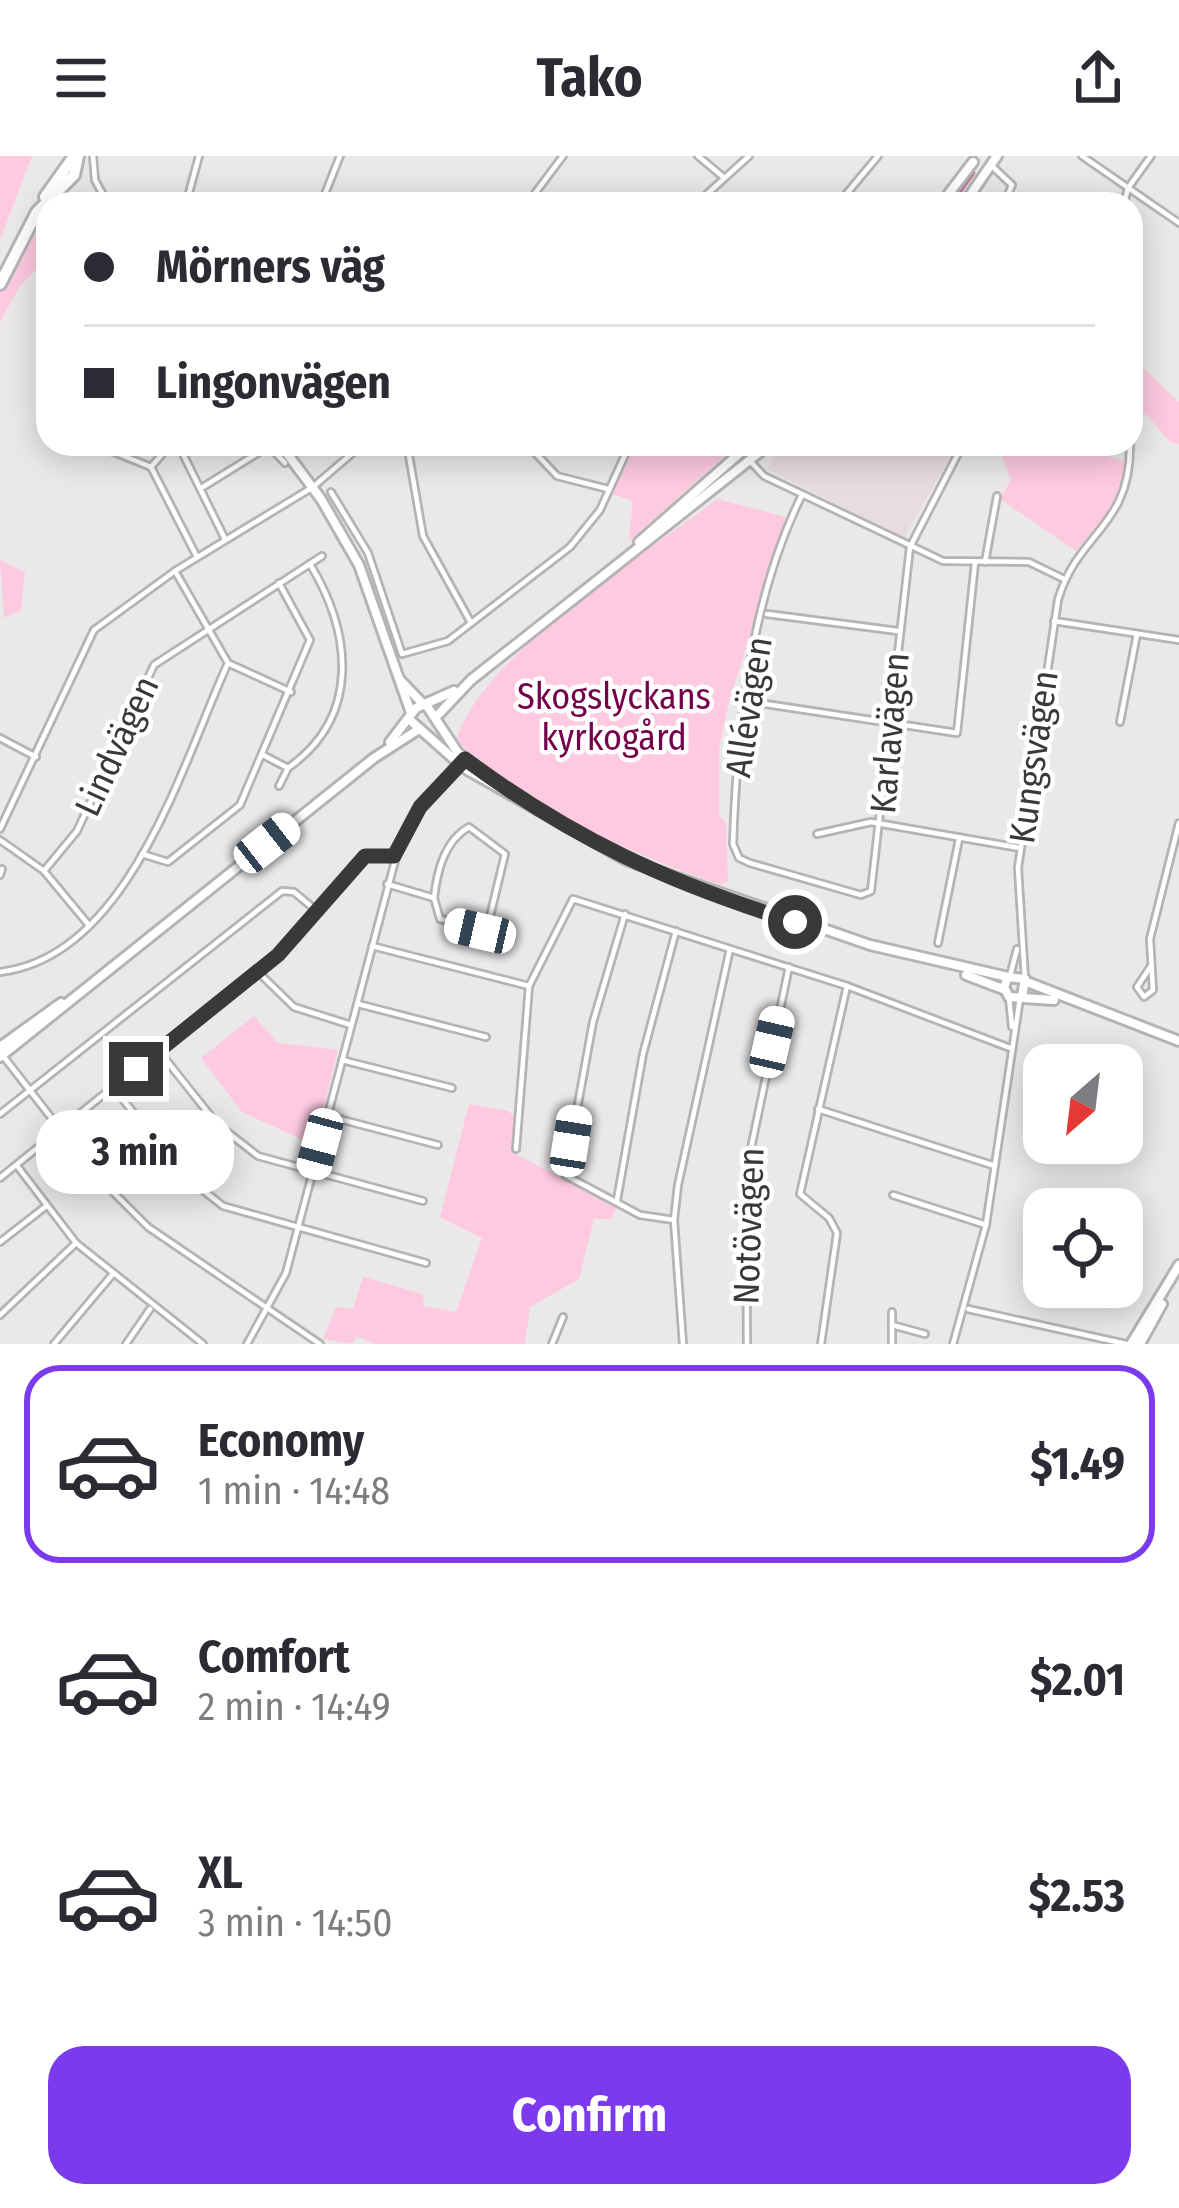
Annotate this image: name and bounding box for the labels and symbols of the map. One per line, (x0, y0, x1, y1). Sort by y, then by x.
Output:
street label: Allévägen (716, 634, 782, 780)
street label: Karlavägen (861, 651, 919, 815)
street label: Kungsvägen (1000, 668, 1068, 846)
street label: Lindvägen (66, 669, 168, 823)
park label: Skogslyckans kyrkogård (517, 675, 711, 760)
car (228, 807, 306, 879)
route start (768, 895, 822, 949)
car (441, 905, 519, 957)
car (746, 1003, 798, 1081)
route end (109, 1042, 163, 1096)
north arrow (1023, 1044, 1143, 1164)
car (548, 1103, 594, 1179)
car (293, 1105, 347, 1183)
callout: 3 min (37, 1111, 235, 1195)
street label: Notövägen (724, 1147, 774, 1305)

